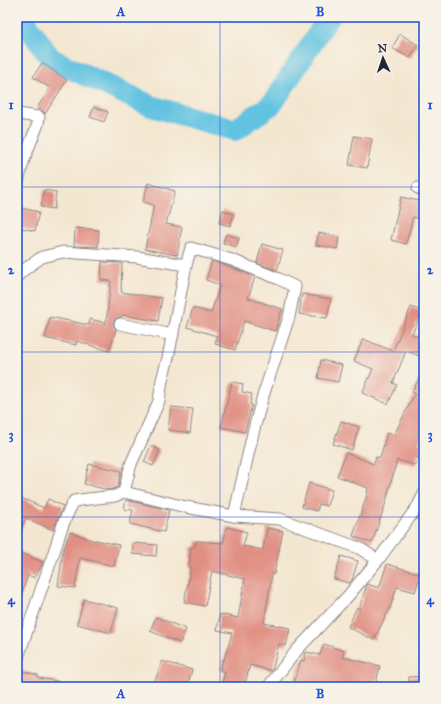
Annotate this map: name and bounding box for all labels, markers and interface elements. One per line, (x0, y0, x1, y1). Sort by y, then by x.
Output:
text: A (116, 4, 126, 20)
text: B (316, 4, 325, 20)
north arrow (363, 38, 403, 78)
text: N (377, 42, 388, 55)
text: 1 (8, 97, 14, 113)
text: 1 (427, 97, 433, 113)
text: 2 (8, 262, 15, 278)
text: 2 (427, 262, 434, 278)
text: 3 (8, 427, 14, 443)
text: 3 (427, 427, 433, 443)
text: 4 (7, 592, 15, 608)
text: 4 (426, 592, 434, 608)
text: A (116, 686, 126, 702)
text: B (316, 686, 325, 702)

